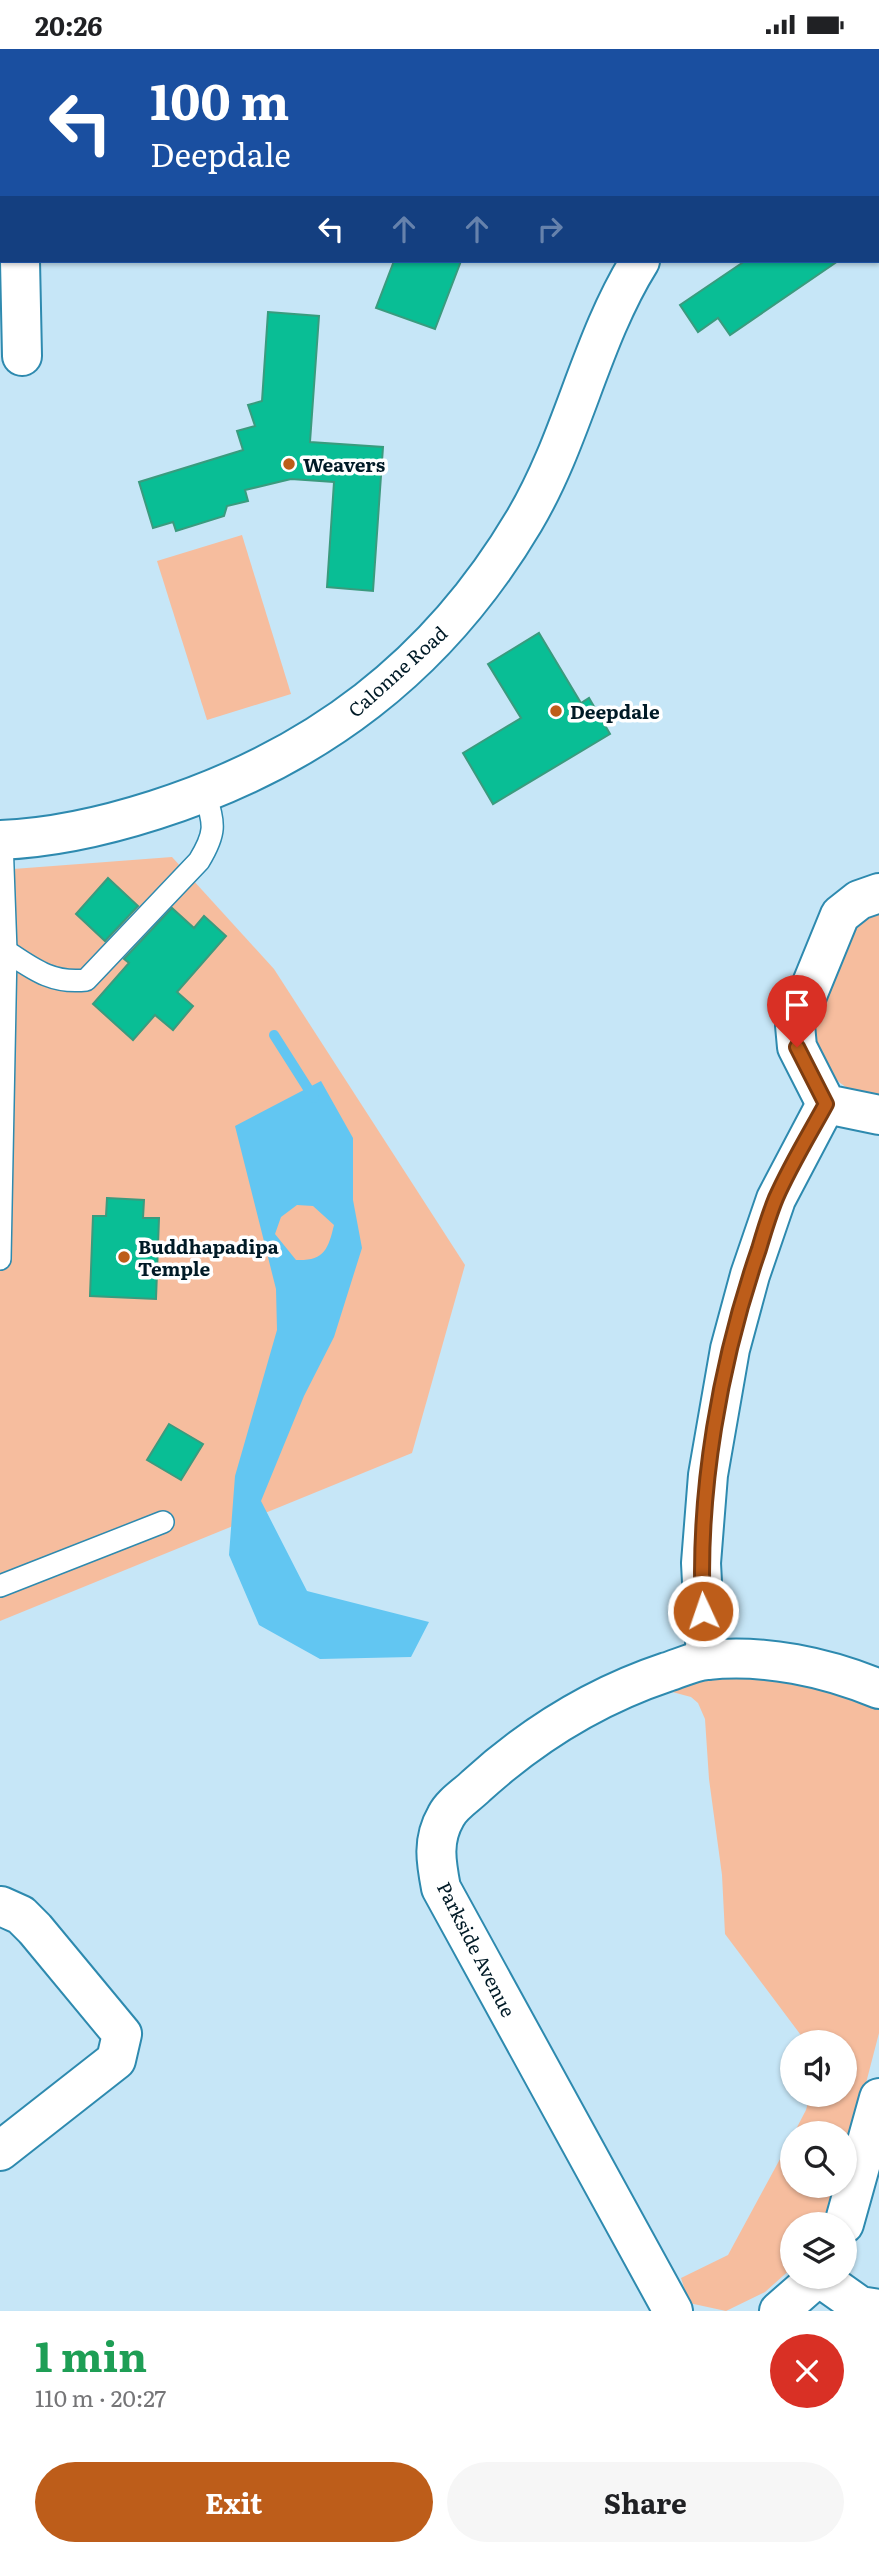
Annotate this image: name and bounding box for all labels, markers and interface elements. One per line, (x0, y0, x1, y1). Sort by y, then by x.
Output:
text: 20:26 (35, 5, 103, 44)
text: 100 m (150, 62, 289, 135)
icon: left (35, 77, 126, 168)
text: Deepdale (150, 129, 291, 177)
icon: left (312, 210, 350, 248)
icon: ahead (385, 210, 423, 248)
icon: ahead (458, 210, 496, 248)
icon: right (531, 210, 569, 248)
place label: Weavers (303, 450, 385, 478)
marker: Weavers (281, 456, 297, 472)
street label: Calonne Road (341, 619, 453, 723)
place label: Deepdale (570, 697, 660, 725)
marker: Deepdale (548, 703, 564, 719)
pin (767, 975, 827, 1047)
icon: arrive (778, 986, 816, 1024)
place label: Buddhapadipa Temple (138, 1232, 279, 1282)
marker: Buddhapadipa Temple (116, 1249, 132, 1265)
position arrow (666, 1574, 740, 1648)
street label: Parkside Avenue (431, 1877, 523, 2022)
map controls (780, 2030, 857, 2289)
button: sound (780, 2030, 857, 2107)
button: search (780, 2121, 857, 2198)
button: layers (780, 2212, 857, 2289)
text: 1 min (35, 2323, 147, 2385)
button: close (770, 2334, 844, 2408)
text: 110 m · 20:27 (35, 2380, 166, 2414)
button: Exit (35, 2462, 433, 2542)
button: Share (447, 2462, 844, 2542)

